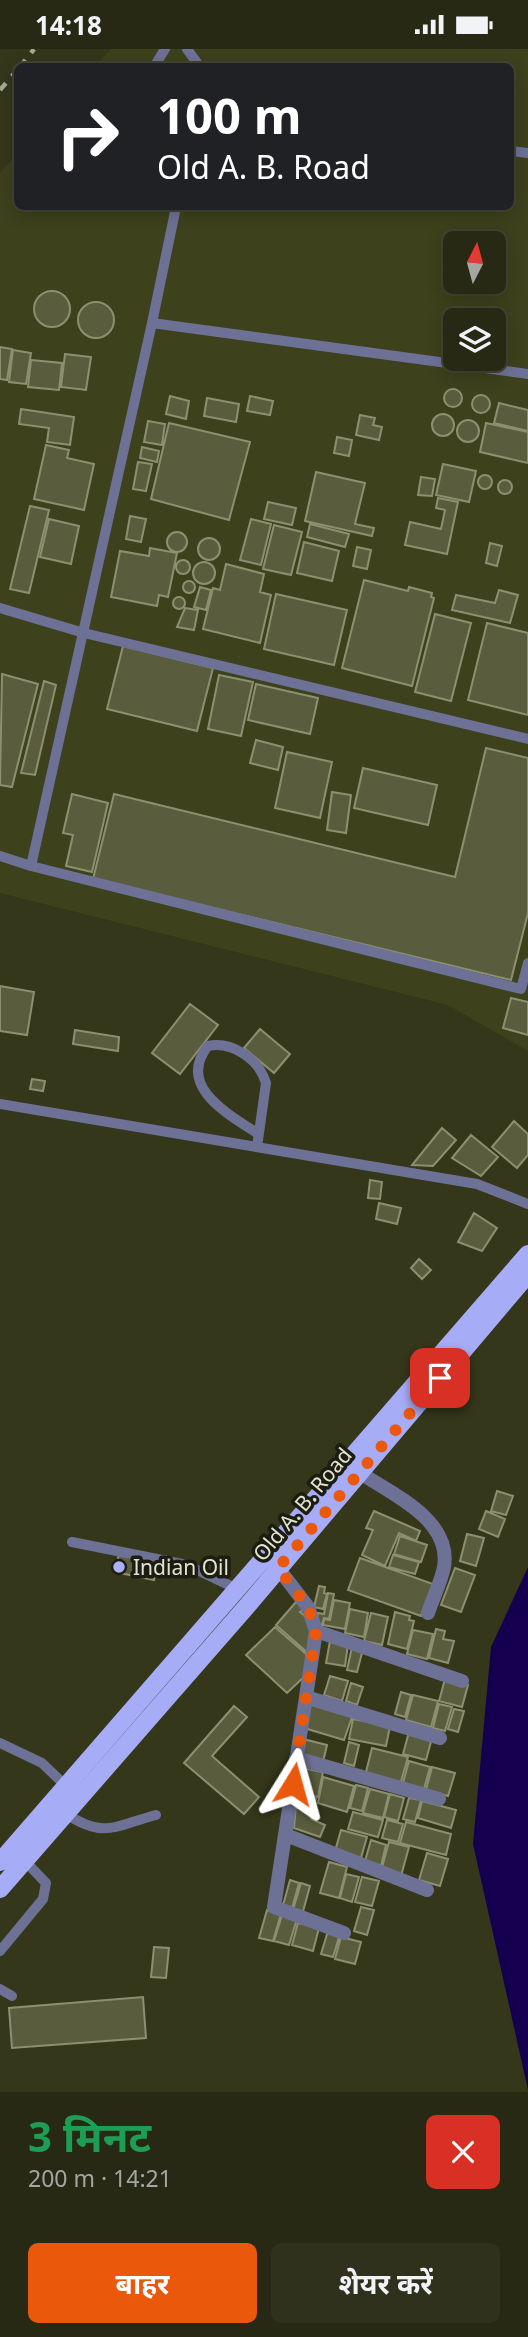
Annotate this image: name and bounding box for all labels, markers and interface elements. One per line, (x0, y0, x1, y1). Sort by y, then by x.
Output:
text: 14:18 (35, 7, 102, 43)
text: 100 m (157, 82, 302, 148)
icon: right (42, 91, 133, 182)
text: Old A. B. Road (157, 145, 370, 188)
north arrow (443, 231, 506, 294)
map controls (443, 231, 506, 371)
button: layers (443, 308, 506, 371)
pin (410, 1348, 470, 1408)
icon: arrive (421, 1359, 459, 1397)
street label: Old A. B. Road (246, 1441, 358, 1567)
place label: Indian Oil (133, 1553, 229, 1581)
marker: Indian Oil (111, 1559, 127, 1575)
position arrow (256, 1747, 330, 1821)
text: 3 मिनट (28, 2107, 151, 2164)
button: close (426, 2115, 500, 2189)
text: 200 m · 14:21 (28, 2162, 172, 2194)
button: बाहर (28, 2243, 257, 2323)
button: शेयर करें (271, 2243, 500, 2323)

